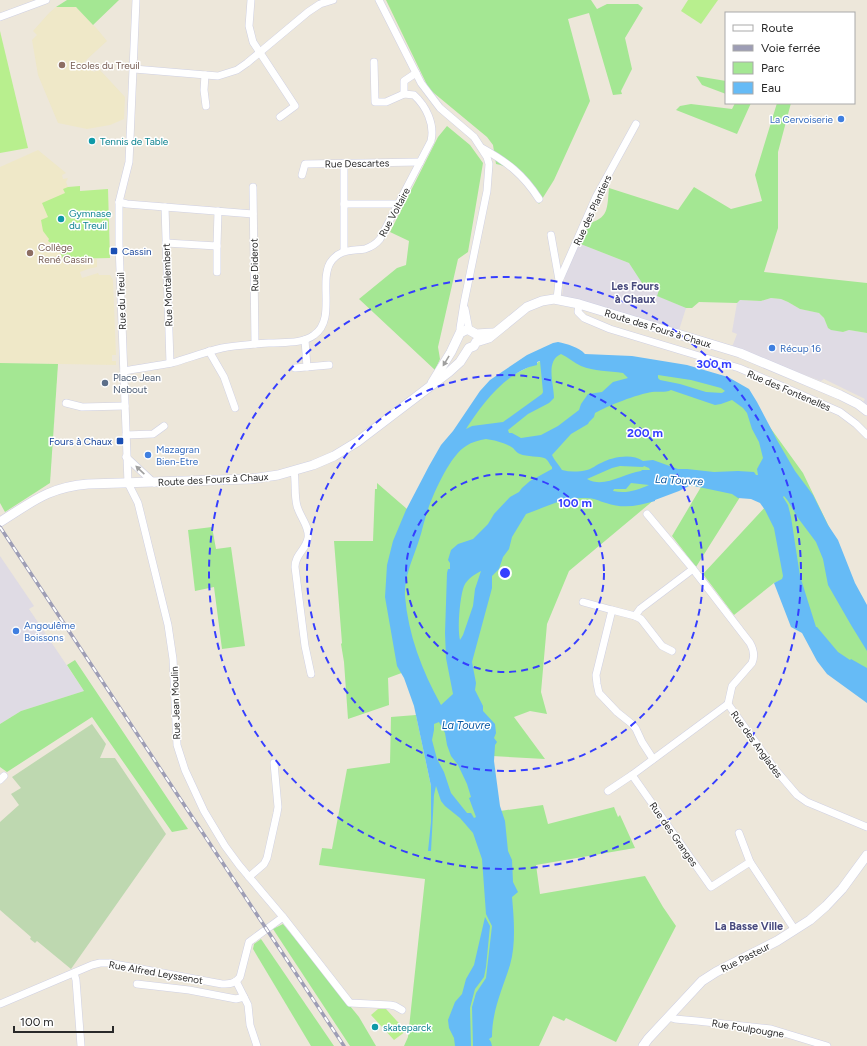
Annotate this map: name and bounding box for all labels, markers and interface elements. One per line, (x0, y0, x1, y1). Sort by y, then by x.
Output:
legend (725, 12, 855, 104)
text: Route (761, 21, 794, 35)
text: Voie ferrée (761, 41, 821, 55)
place label: Ecoles du Treuil (70, 59, 140, 72)
marker: Ecoles du Treuil (57, 60, 67, 70)
text: Parc (761, 61, 785, 75)
text: Eau (761, 81, 781, 95)
place label: La Cervoiserie (770, 113, 834, 126)
marker: La Cervoiserie (836, 114, 846, 124)
place label: Tennis de Table (100, 135, 169, 148)
marker: Tennis de Table (87, 136, 97, 146)
street label: Rue Descartes (325, 156, 390, 171)
street label: Rue des Plantiers (570, 172, 615, 248)
street label: Rue Voltaire (376, 185, 413, 239)
place label: Gymnase du Treuil (69, 207, 112, 232)
marker: Gymnase du Treuil (56, 214, 66, 224)
street label: Rue Diderot (248, 238, 261, 292)
place label: Collège René Cassin (38, 241, 93, 266)
street label: Rue Montalembert (160, 243, 175, 327)
place label: Cassin (122, 245, 152, 258)
marker: Cassin (109, 246, 119, 256)
marker: Collège René Cassin (25, 248, 35, 258)
street label: Rue du Treuil (114, 272, 129, 330)
district label: Les Fours à Chaux (611, 280, 659, 306)
street label: Route des Fours à Chaux (603, 306, 713, 351)
place label: Récup 16 (780, 342, 821, 355)
marker: Récup 16 (767, 343, 777, 353)
one-way arrow (442, 355, 449, 367)
text: 300 m (696, 357, 732, 371)
street label: Rue des Fontenelles (745, 367, 833, 414)
place label: Place Jean Nebout (113, 371, 161, 396)
marker: Place Jean Nebout (100, 378, 110, 388)
text: 200 m (627, 426, 663, 440)
place label: Fours à Chaux (49, 435, 112, 448)
marker: Fours à Chaux (115, 436, 125, 446)
place label: Mazagran Bien-Etre (156, 443, 200, 468)
marker: Mazagran Bien-Etre (143, 450, 153, 460)
one-way arrow (135, 465, 146, 474)
street label: Route des Fours à Chaux (157, 470, 269, 489)
water label: La Touvre (655, 473, 703, 488)
text: 100 m (558, 496, 592, 510)
centre of rings (498, 566, 512, 580)
place label: Angoulême Boissons (24, 619, 76, 644)
marker: Angoulême Boissons (11, 626, 21, 636)
street label: Rue Jean Moulin (168, 666, 183, 740)
street label: Rue des Anglades (728, 708, 785, 781)
water label: La Touvre (442, 719, 490, 732)
street label: Rue des Granges (647, 799, 701, 869)
district label: La Basse Ville (715, 920, 783, 933)
street label: Rue Pasteur (718, 939, 773, 975)
street label: Rue Alfred Leyssenot (108, 958, 204, 987)
scale bar (14, 1008, 113, 1034)
text: 100 m (20, 1015, 54, 1029)
street label: Rue Foulpougne (711, 1016, 785, 1041)
place label: skateparck (383, 1021, 432, 1034)
marker: skateparck (370, 1022, 380, 1032)

